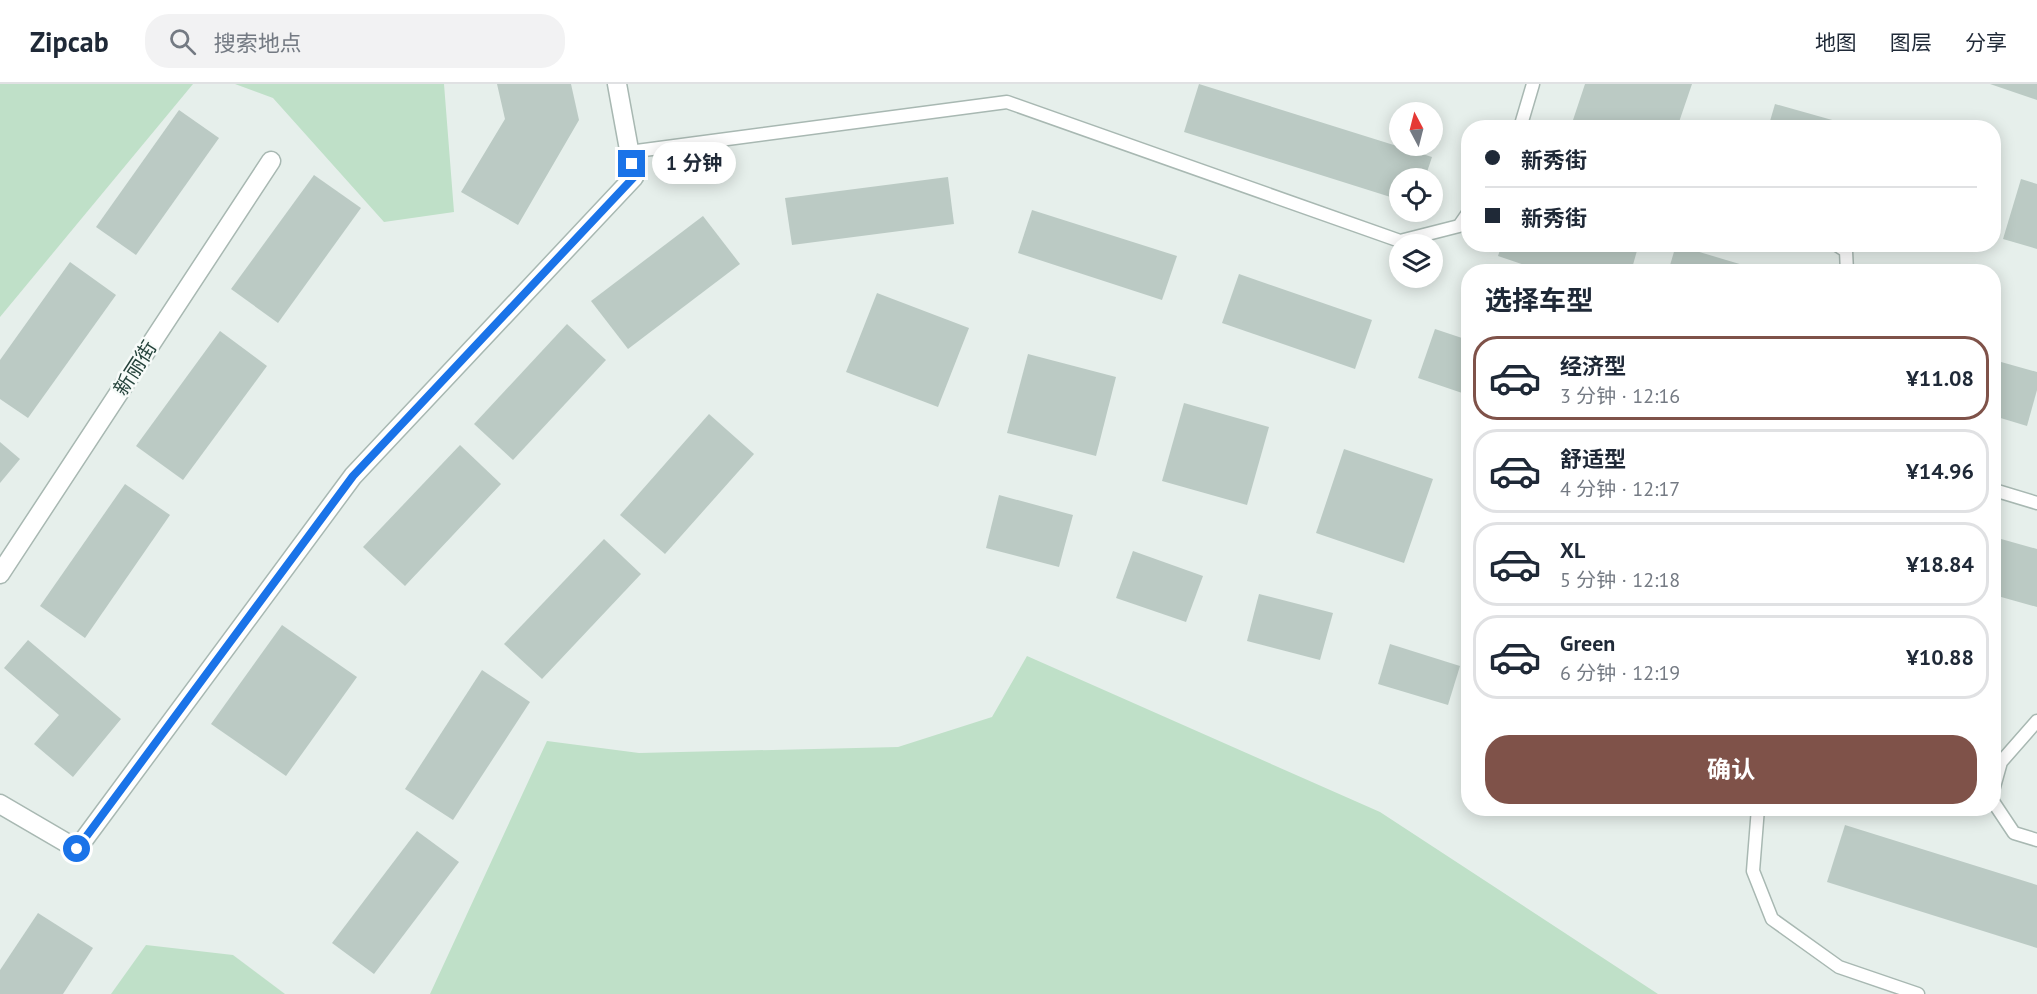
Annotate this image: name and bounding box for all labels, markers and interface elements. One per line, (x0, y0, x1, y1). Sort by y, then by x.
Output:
search box (145, 14, 565, 68)
text: Zipcab (30, 23, 109, 60)
icon: search (166, 25, 199, 58)
text: 搜索地点 (214, 29, 302, 57)
text: 地图 (1815, 29, 1857, 56)
text: 图层 (1890, 29, 1932, 56)
text: 分享 (1965, 29, 2007, 56)
north arrow (1389, 102, 1443, 156)
map controls (1389, 102, 1443, 288)
callout: 1 分钟 (653, 143, 737, 185)
text: 新秀街 (1521, 146, 1587, 174)
route end (618, 150, 645, 177)
text: 1 分钟 (666, 150, 722, 176)
button: locate (1389, 168, 1443, 222)
text: 新秀街 (1521, 204, 1587, 232)
button: layers (1389, 234, 1443, 288)
text: 选择车型 (1485, 283, 1593, 317)
street label: 新丽街 (108, 336, 162, 400)
icon: car (1488, 351, 1542, 405)
text: 经济型 (1560, 352, 1626, 380)
text: ¥11.08 (1906, 364, 1974, 392)
text: 3 分钟 · 12:16 (1560, 383, 1680, 409)
icon: car (1488, 444, 1542, 498)
text: 舒适型 (1560, 445, 1626, 473)
text: ¥14.96 (1906, 457, 1974, 485)
text: 4 分钟 · 12:17 (1560, 476, 1680, 502)
text: XL (1560, 536, 1585, 564)
icon: car (1488, 537, 1542, 591)
text: ¥18.84 (1906, 550, 1974, 578)
text: 5 分钟 · 12:18 (1560, 567, 1680, 593)
text: Green (1560, 629, 1615, 657)
icon: car (1488, 630, 1542, 684)
text: ¥10.88 (1906, 643, 1974, 671)
text: 6 分钟 · 12:19 (1560, 660, 1680, 686)
button: 确认 (1485, 735, 1977, 804)
route start (63, 835, 90, 862)

